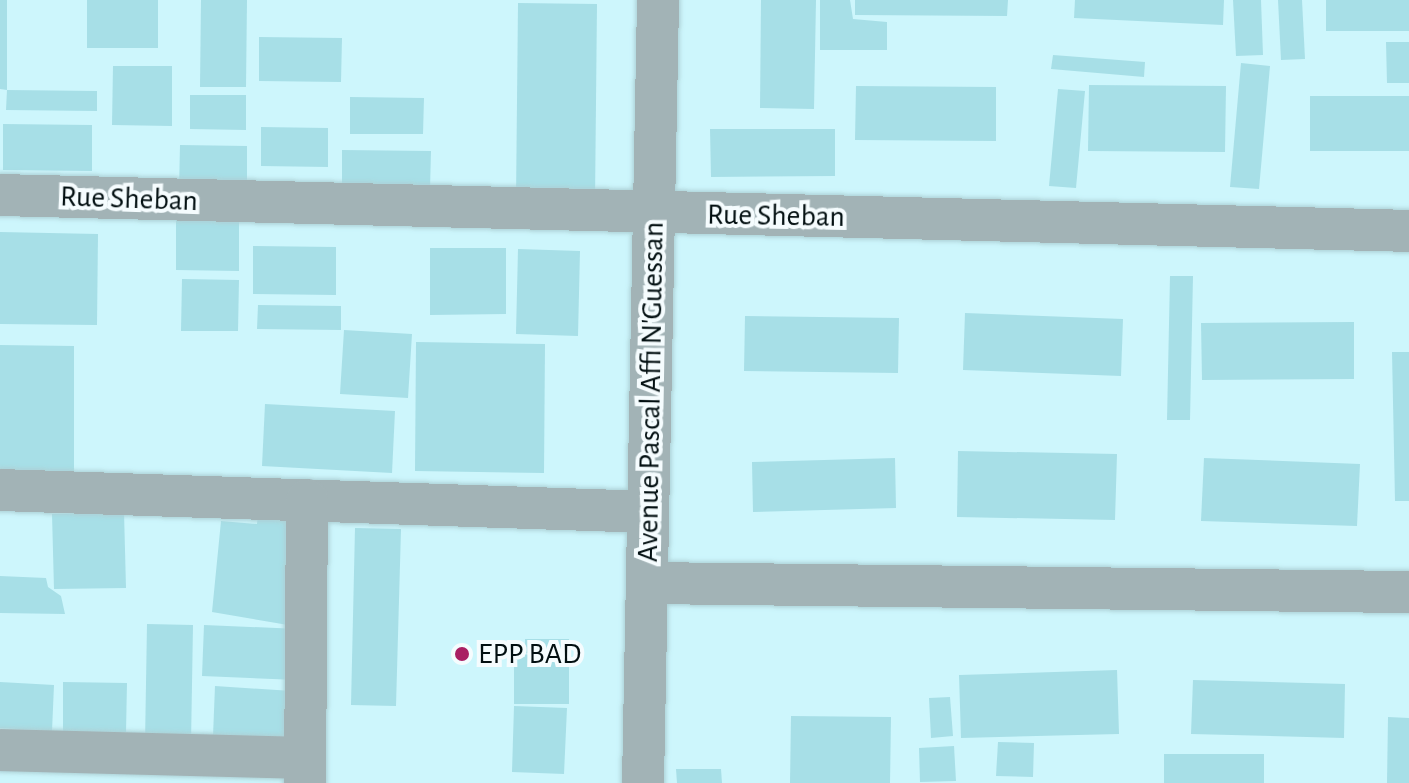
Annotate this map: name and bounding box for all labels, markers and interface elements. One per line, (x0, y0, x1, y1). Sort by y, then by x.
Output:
street label: Rue Sheban (59, 179, 199, 219)
street label: Rue Sheban (707, 197, 845, 235)
street label: Avenue Pascal Affi N'Guessan (630, 222, 672, 562)
place label: EPP BAD (478, 636, 581, 672)
marker: EPP BAD (453, 645, 471, 663)

